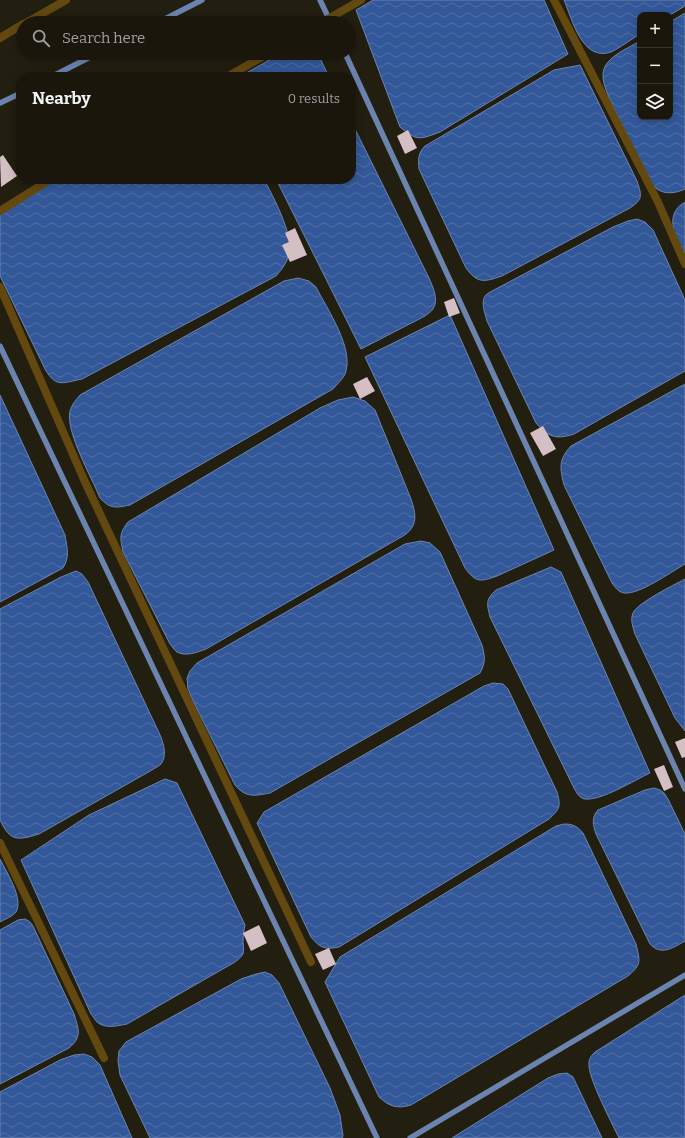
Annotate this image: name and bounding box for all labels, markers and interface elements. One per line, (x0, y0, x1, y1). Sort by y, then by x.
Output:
map controls (637, 12, 673, 120)
button: + (637, 12, 673, 48)
search box (16, 16, 356, 60)
icon: search (30, 27, 52, 49)
text: Search here (62, 29, 145, 47)
button: − (637, 48, 673, 84)
button: layers (637, 84, 673, 120)
text: Nearby (32, 88, 91, 109)
text: 0 results (288, 91, 340, 106)

